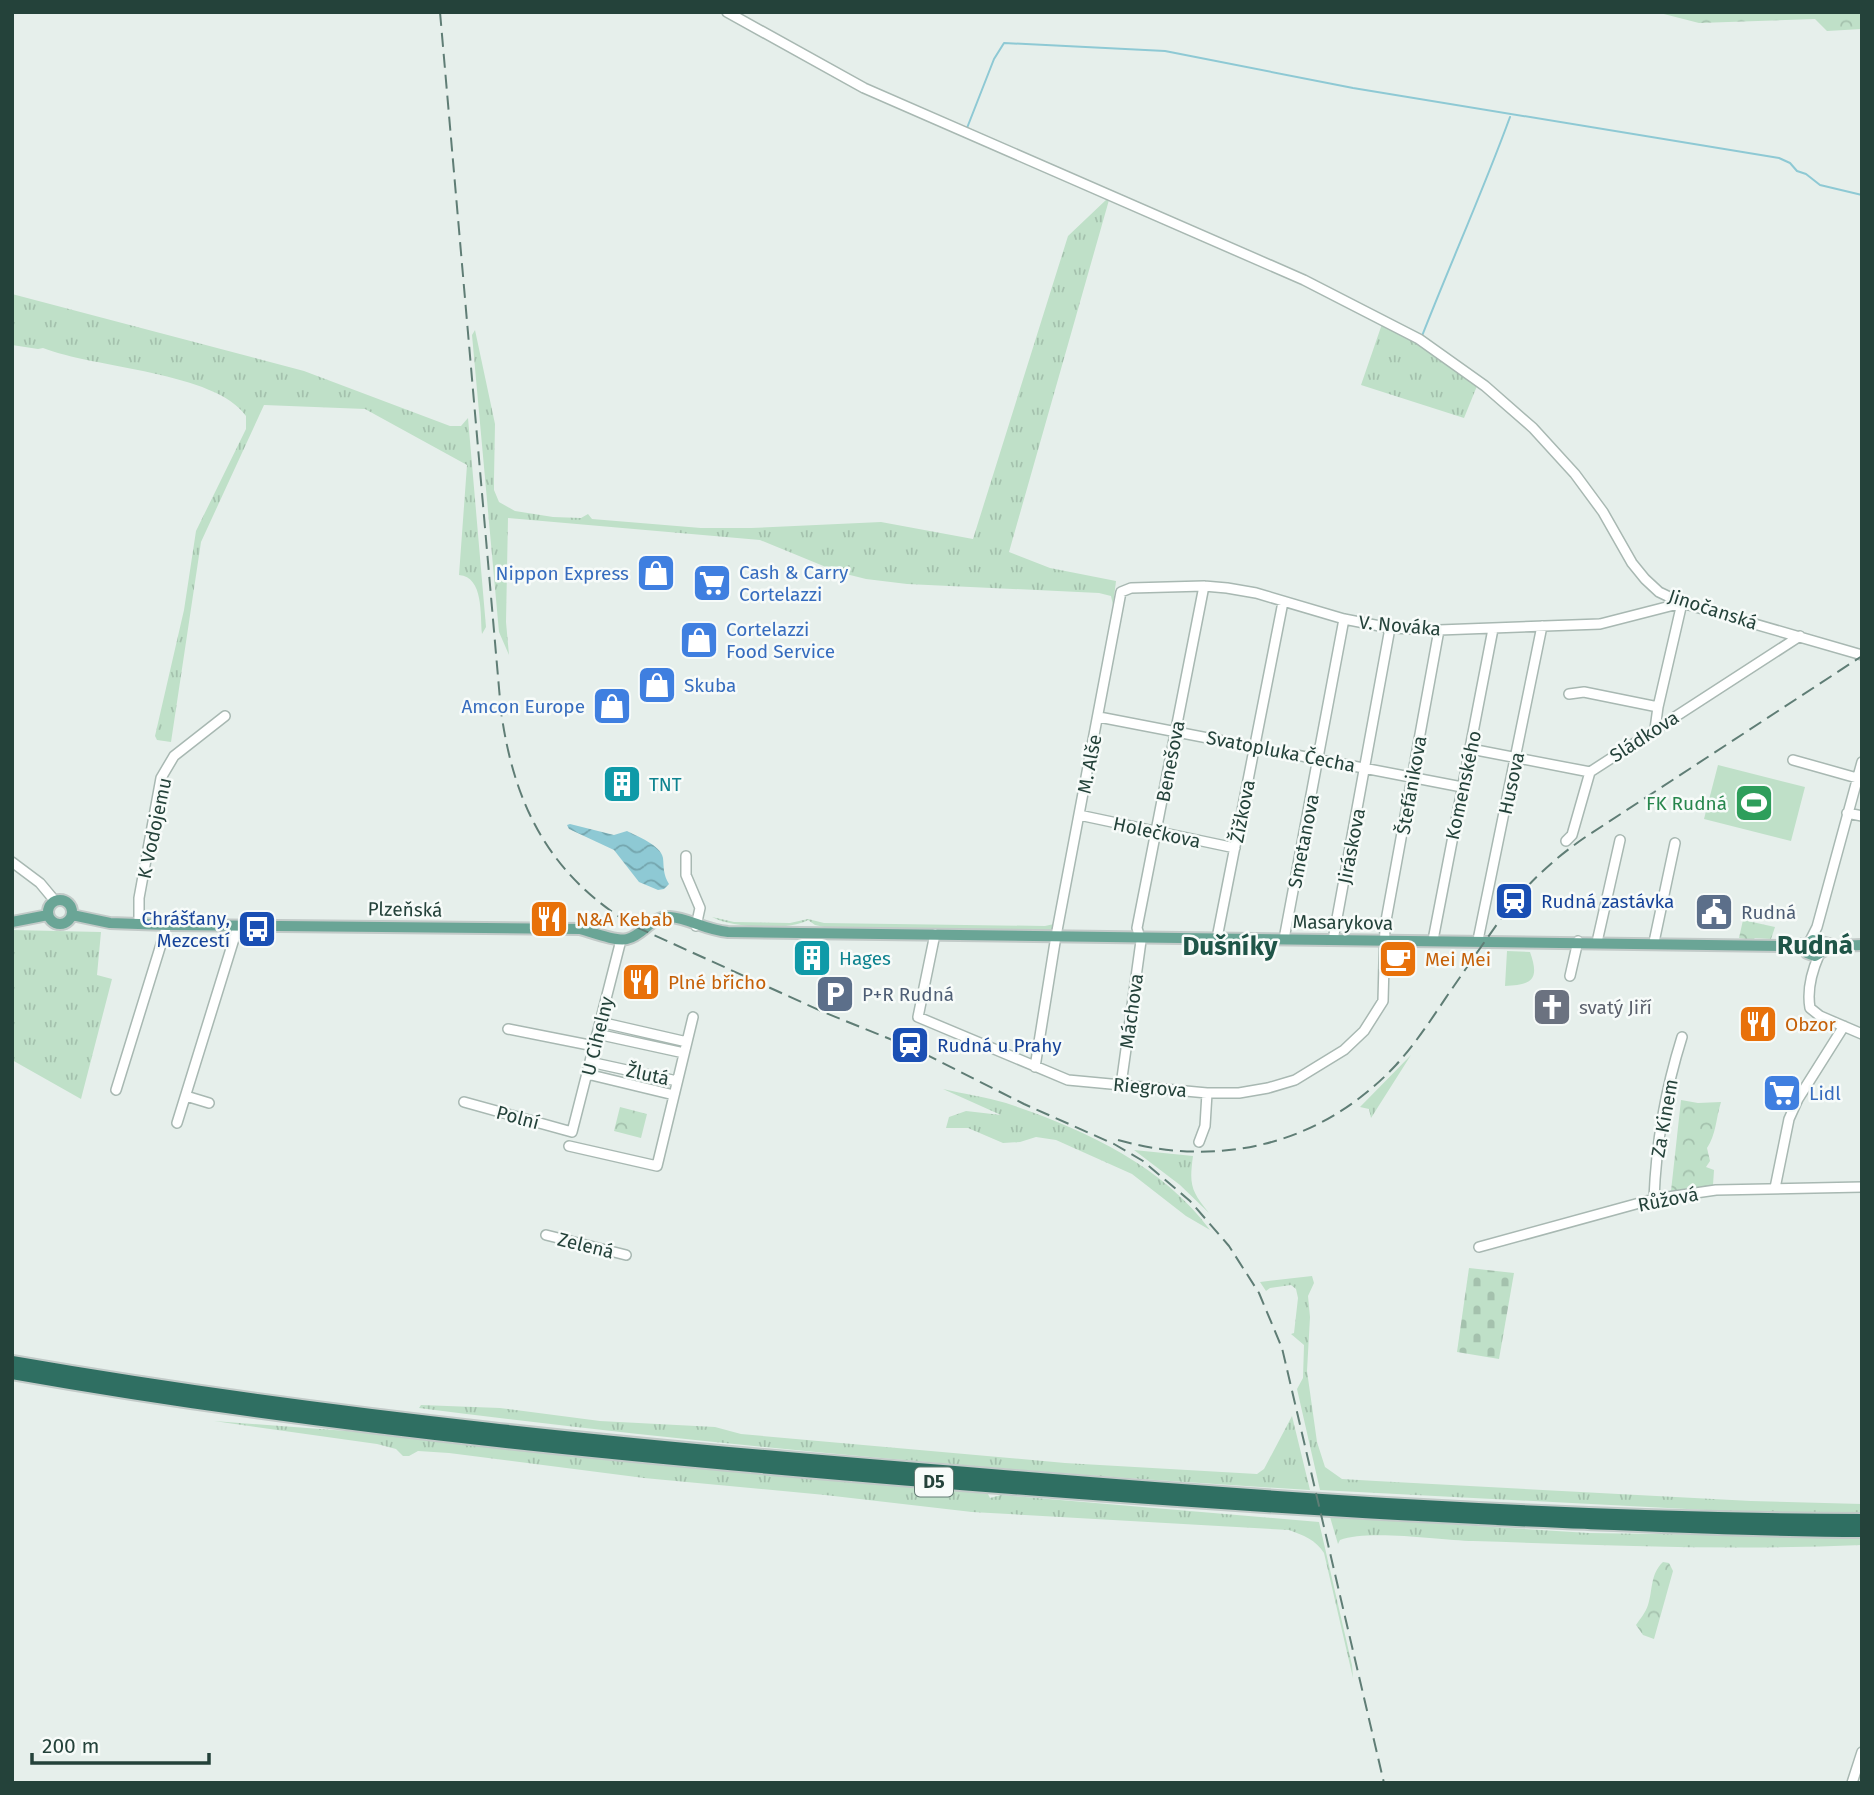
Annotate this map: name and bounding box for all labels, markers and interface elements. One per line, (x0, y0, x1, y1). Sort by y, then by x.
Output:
shop icon: Nippon Express (635, 552, 677, 594)
place label: Cash & Carry Cortelazzi (739, 561, 849, 606)
place label: Nippon Express (495, 562, 629, 585)
supermarket icon: Cash & Carry Cortelazzi (691, 562, 733, 604)
street label: Jinočanská (1665, 584, 1760, 635)
street label: V. Nováka (1358, 610, 1442, 641)
place label: Cortelazzi Food Service (726, 618, 835, 663)
shop icon: Cortelazzi Food Service (678, 619, 720, 661)
shop icon: Skuba (636, 664, 678, 706)
place label: Skuba (684, 674, 736, 697)
shop icon: Amcon Europe (591, 685, 633, 727)
place label: Amcon Europe (461, 695, 585, 718)
street label: Sládkova (1606, 706, 1683, 767)
street label: Benešova (1151, 718, 1190, 804)
street label: Svatopluka Čecha (1205, 726, 1357, 777)
street label: Komenského (1441, 729, 1486, 842)
street label: M. Alše (1072, 732, 1107, 796)
street label: Štefánikova (1391, 734, 1432, 836)
street label: Husova (1494, 750, 1529, 816)
building icon: TNT (601, 763, 643, 805)
place label: TNT (649, 773, 682, 796)
street label: K Vodojemu (133, 775, 176, 881)
street label: Žižkova (1225, 778, 1260, 844)
sports icon: FK Rudná (1733, 782, 1775, 824)
street label: Smetanova (1283, 792, 1324, 890)
place label: FK Rudná (1646, 792, 1727, 815)
street label: Jiráskova (1333, 806, 1370, 886)
street label: Holečkova (1111, 812, 1203, 853)
station icon: Rudná zastávka (1493, 880, 1535, 922)
place label: Rudná zastávka (1541, 890, 1674, 913)
public building icon: Rudná (1693, 891, 1735, 933)
street label: Plzeňská (367, 897, 443, 922)
restaurant icon: N&A Kebab (528, 898, 570, 940)
place label: Rudná (1741, 901, 1796, 924)
place label: Chrášťany, Mezcestí (142, 907, 230, 952)
bus stop icon: Chrášťany, Mezcestí (236, 908, 278, 950)
place label: N&A Kebab (576, 908, 673, 931)
street label: Masarykova (1293, 910, 1393, 935)
district label: Rudná (1777, 930, 1853, 961)
district label: Dušníky (1182, 931, 1278, 962)
building icon: Hages (791, 937, 833, 979)
cafe icon: Mei Mei (1377, 938, 1419, 980)
place label: Hages (839, 947, 891, 970)
place label: Mei Mei (1425, 948, 1491, 971)
restaurant icon: Plné břicho (620, 961, 662, 1003)
place label: Plné břicho (668, 971, 766, 994)
street label: Máchova (1115, 972, 1148, 1050)
parking icon: P+R Rudná (814, 973, 856, 1015)
place label: P+R Rudná (862, 983, 954, 1006)
church icon: svatý Jiří (1531, 986, 1573, 1028)
street label: U Cihelny (577, 993, 619, 1078)
place label: svatý Jiří (1579, 996, 1652, 1019)
restaurant icon: Obzor (1737, 1003, 1779, 1045)
place label: Obzor (1785, 1013, 1837, 1036)
station icon: Rudná u Prahy (889, 1024, 931, 1066)
place label: Rudná u Prahy (937, 1034, 1062, 1057)
street label: Žlutá (624, 1059, 671, 1090)
supermarket icon: Lidl (1761, 1072, 1803, 1114)
street label: Riegrova (1112, 1073, 1188, 1102)
street label: Za Kinem (1646, 1077, 1683, 1159)
place label: Lidl (1809, 1082, 1841, 1105)
street label: Polní (494, 1101, 542, 1134)
street label: Růžová (1636, 1182, 1700, 1217)
street label: Zelená (555, 1227, 616, 1264)
road number: D5 (915, 1468, 953, 1497)
scale bar (32, 1722, 208, 1766)
text: 200 m (42, 1733, 99, 1759)

